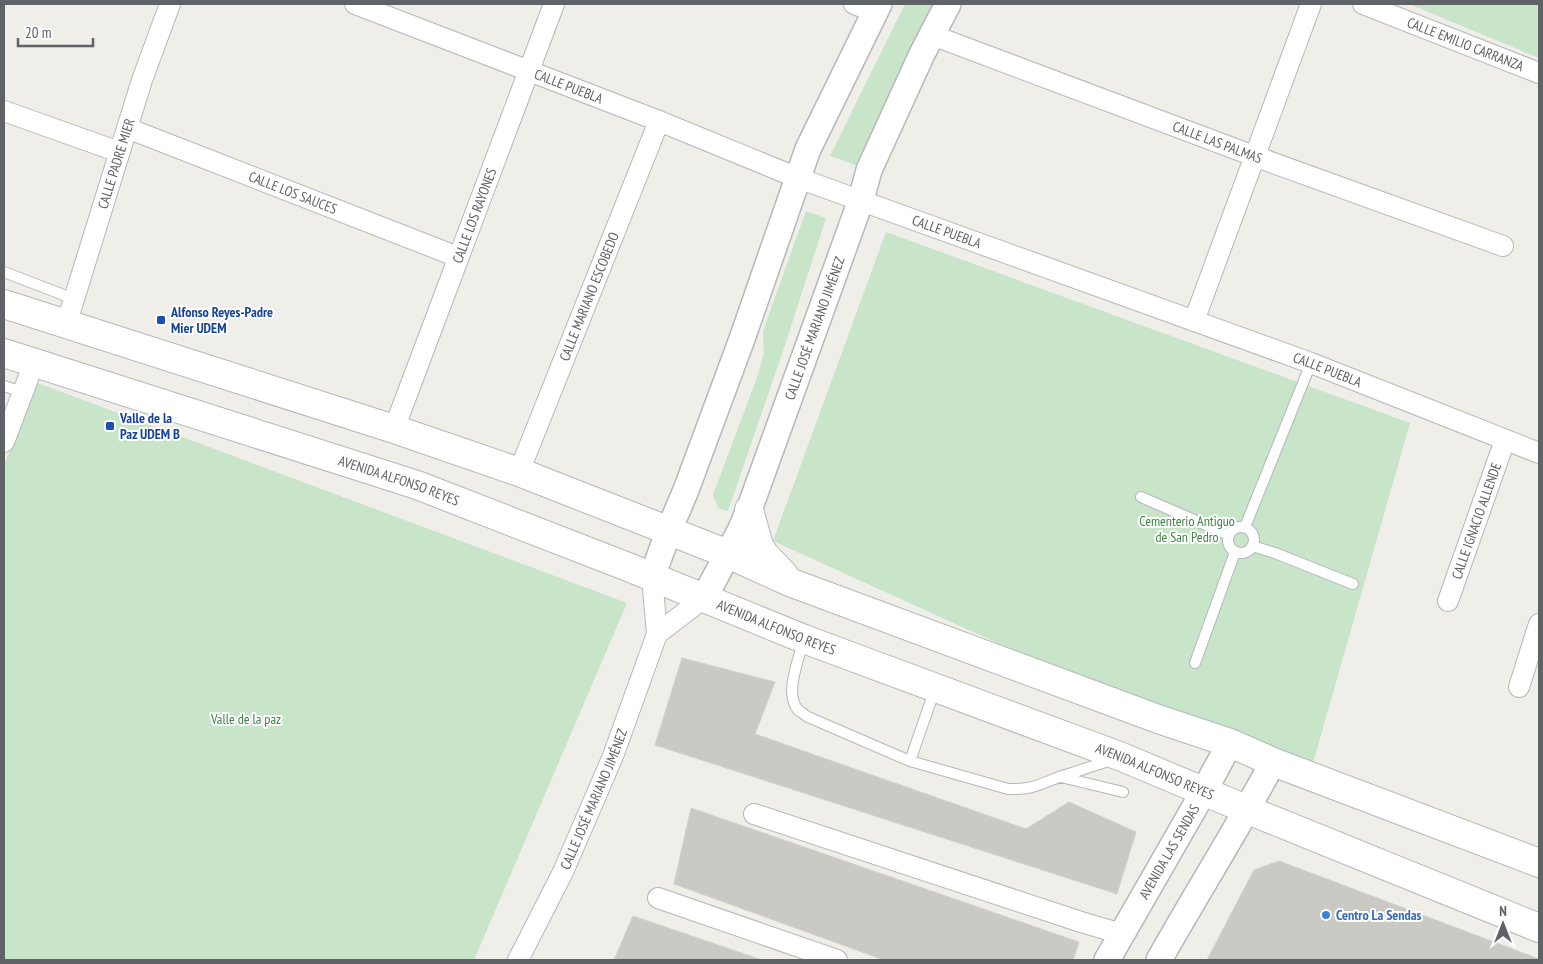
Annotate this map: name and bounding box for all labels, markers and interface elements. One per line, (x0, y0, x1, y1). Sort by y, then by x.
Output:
street label: CALLE EMILIO CARRANZA (1404, 13, 1527, 75)
scale bar (18, 15, 92, 47)
text: 20 m (25, 23, 51, 42)
street label: CALLE PUEBLA (532, 65, 606, 108)
street label: CALLE PADRE MIER (94, 116, 139, 211)
street label: CALLE LAS PALMAS (1170, 117, 1265, 167)
street label: CALLE LOS RAYONES (448, 165, 500, 266)
street label: CALLE LOS SAUCES (246, 167, 340, 218)
street label: CALLE PUEBLA (910, 211, 984, 252)
street label: CALLE MARIANO ESCOBEDO (555, 229, 623, 363)
street label: CALLE JOSÉ MARIANO JIMÉNEZ (780, 254, 849, 402)
place label: Alfonso Reyes-Padre Mier UDEM (170, 303, 273, 337)
marker: Alfonso Reyes-Padre Mier UDEM (155, 314, 167, 326)
street label: CALLE PUEBLA (1291, 348, 1365, 391)
place label: Valle de la Paz UDEM B (119, 409, 180, 443)
marker: Valle de la Paz UDEM B (104, 420, 116, 432)
street label: AVENIDA ALFONSO REYES (336, 452, 462, 510)
street label: CALLE IGNACIO ALLENDE (1447, 460, 1505, 582)
park label: Cementerio Antiguo de San Pedro (1139, 512, 1235, 546)
street label: AVENIDA ALFONSO REYES (714, 595, 838, 659)
park label: Valle de la paz (210, 710, 281, 728)
street label: CALLE JOSÉ MARIANO JIMÉNEZ (556, 726, 631, 872)
street label: AVENIDA ALFONSO REYES (1093, 739, 1217, 804)
street label: AVENIDA LAS SENDAS (1135, 801, 1203, 902)
north arrow (1478, 899, 1528, 949)
text: N (1499, 902, 1507, 920)
place label: Centro La Sendas (1336, 906, 1422, 924)
marker: Centro La Sendas (1320, 909, 1332, 921)

